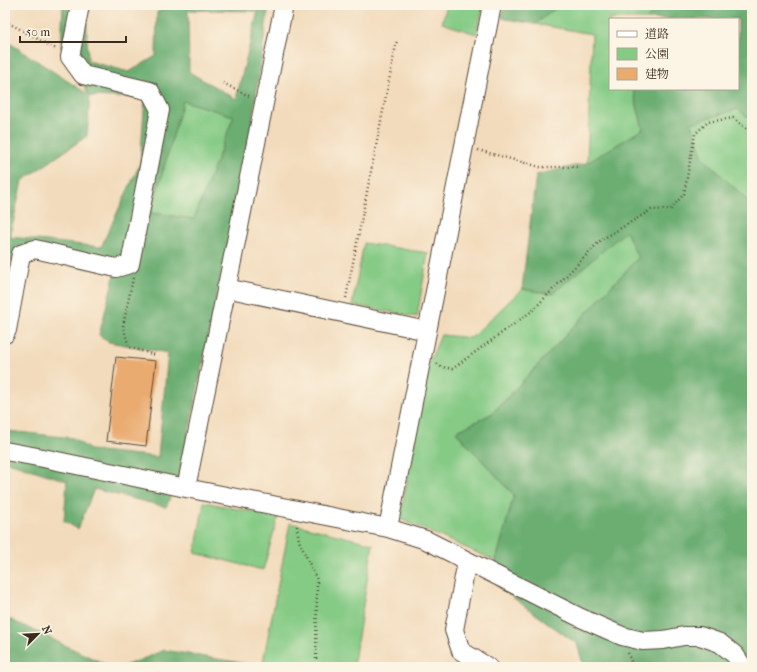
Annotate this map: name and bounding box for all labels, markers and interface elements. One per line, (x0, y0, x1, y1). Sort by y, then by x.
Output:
scale bar (20, 18, 126, 44)
legend (609, 18, 739, 90)
text: 50 m (26, 25, 50, 39)
text: 道路 (645, 27, 669, 41)
text: 公園 (645, 47, 669, 61)
text: 建物 (645, 67, 669, 81)
north arrow (18, 614, 58, 654)
text: N (39, 624, 55, 637)

